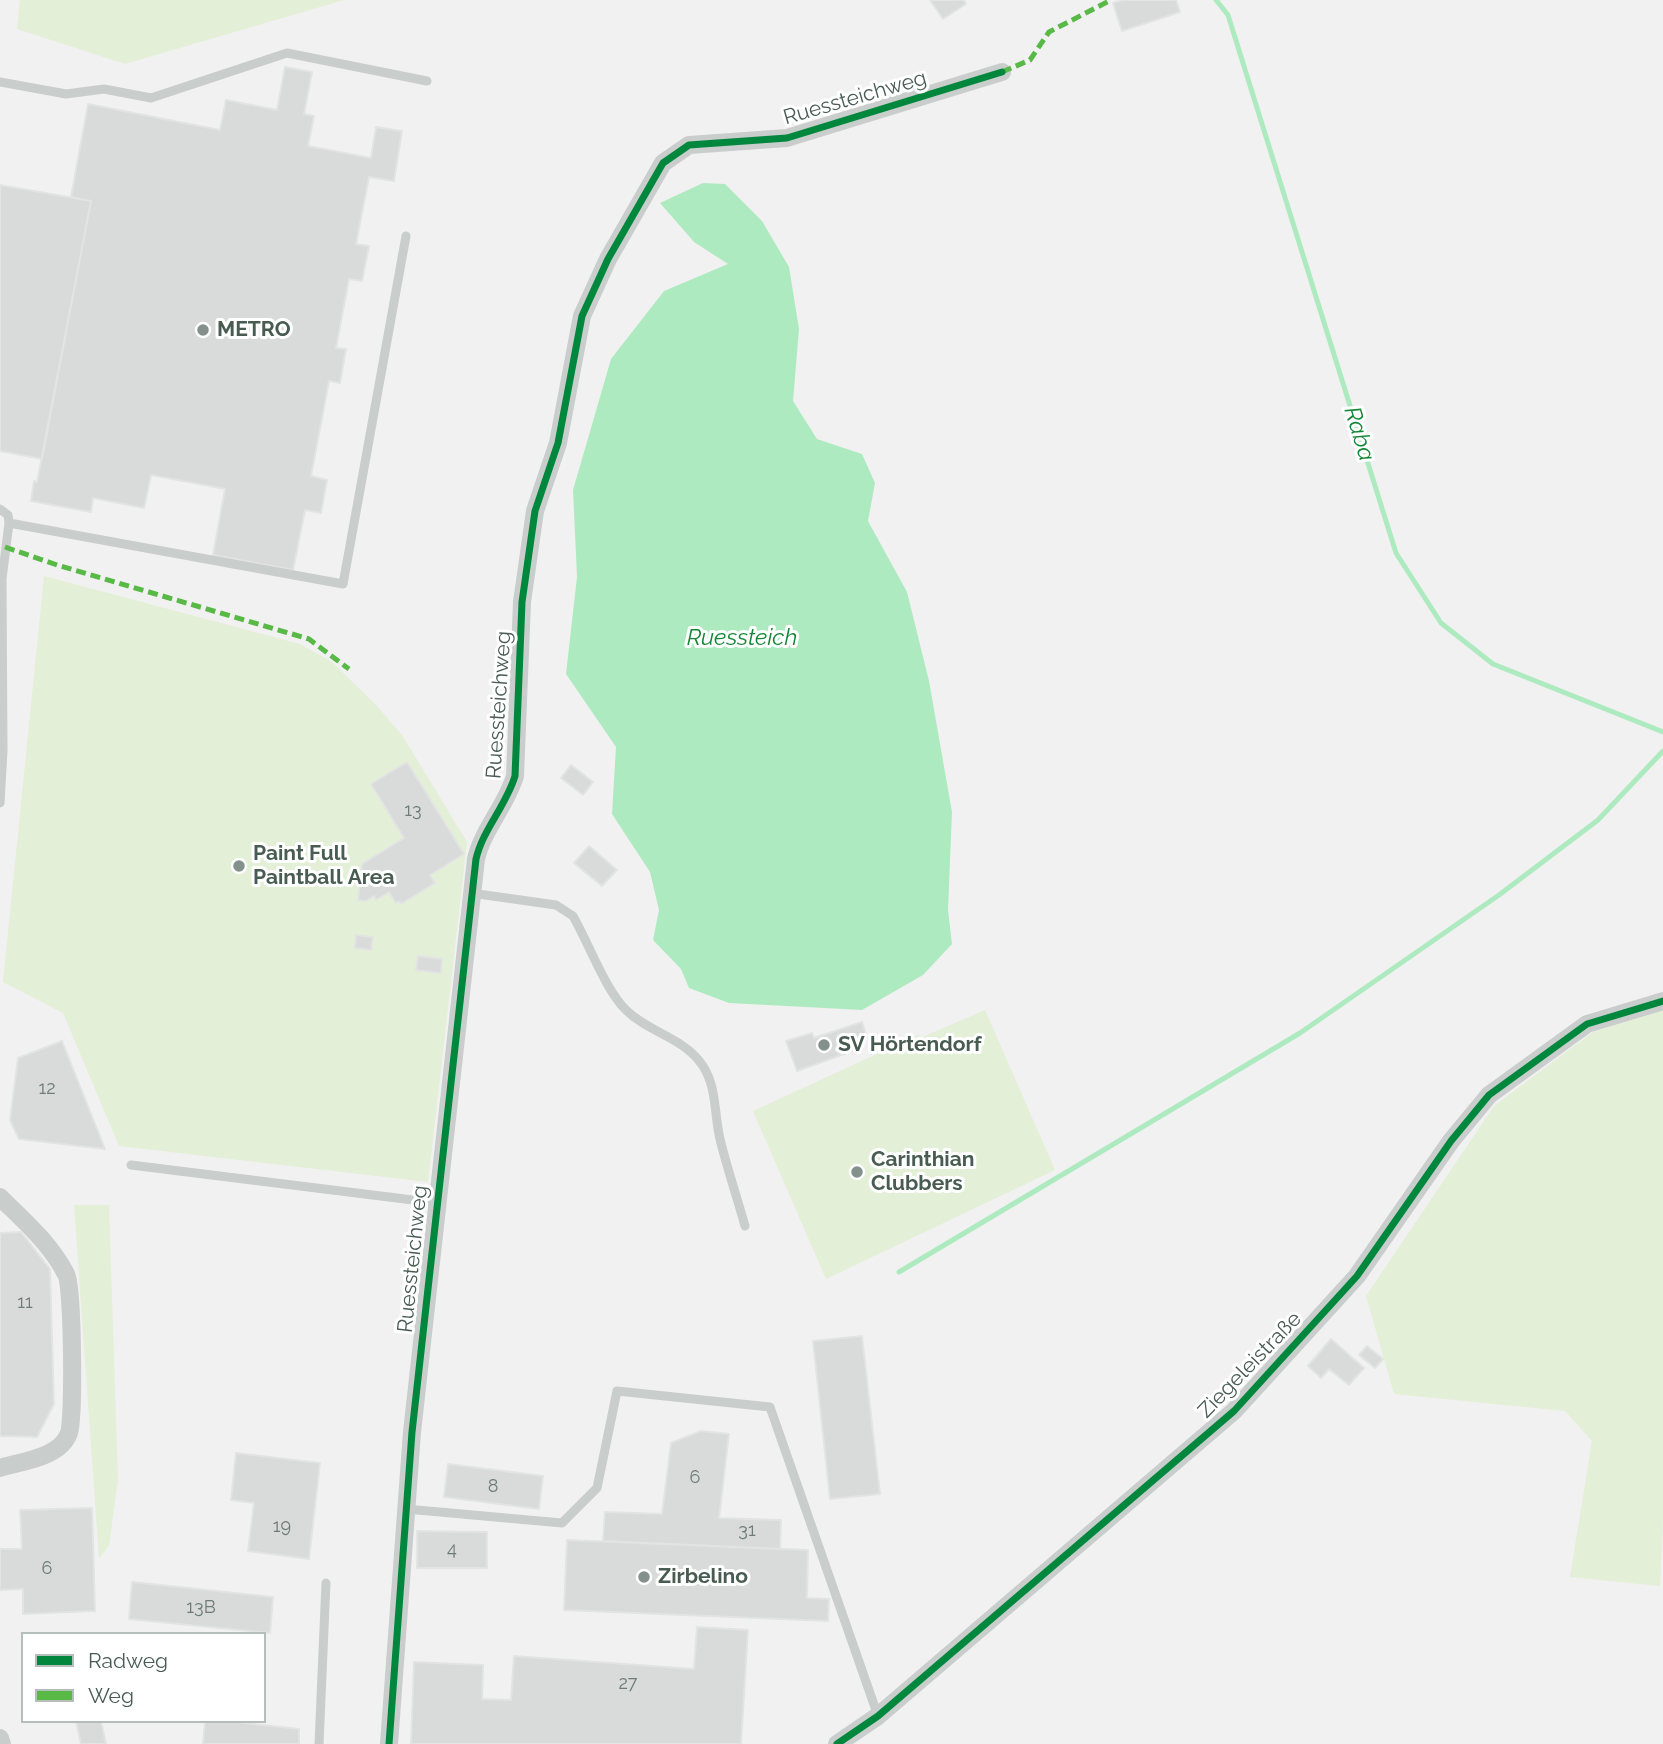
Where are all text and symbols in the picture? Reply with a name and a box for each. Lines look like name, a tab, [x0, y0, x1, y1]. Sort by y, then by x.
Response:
street label: Ruessteichweg	[780, 66, 930, 130]
place label: METRO	[217, 317, 291, 343]
marker: METRO	[195, 322, 211, 338]
water label: Raba	[1338, 404, 1380, 464]
water label: Ruessteich	[687, 624, 797, 652]
street label: Ruessteichweg	[481, 630, 517, 780]
house number: 13	[404, 800, 422, 822]
place label: Paint Full Paintball Area	[253, 841, 394, 891]
marker: Paint Full Paintball Area	[231, 858, 247, 874]
place label: SV Hörtendorf	[838, 1032, 981, 1058]
marker: SV Hörtendorf	[816, 1037, 832, 1053]
house number: 12	[38, 1078, 56, 1100]
place label: Carinthian Clubbers	[871, 1147, 974, 1197]
marker: Carinthian Clubbers	[849, 1164, 865, 1180]
street label: Ruessteichweg	[393, 1184, 433, 1334]
house number: 11	[17, 1292, 33, 1314]
street label: Ziegeleistraße	[1193, 1307, 1307, 1423]
house number: 6	[690, 1467, 700, 1489]
house number: 8	[488, 1476, 498, 1498]
house number: 19	[273, 1516, 291, 1538]
house number: 31	[738, 1520, 756, 1542]
house number: 4	[447, 1539, 457, 1561]
house number: 6	[42, 1558, 52, 1580]
place label: Zirbelino	[658, 1564, 748, 1590]
marker: Zirbelino	[636, 1569, 652, 1585]
house number: 13B	[186, 1597, 216, 1619]
legend	[21, 1632, 266, 1723]
text: Radweg	[88, 1648, 168, 1673]
house number: 27	[618, 1673, 638, 1695]
text: Weg	[88, 1683, 134, 1708]

